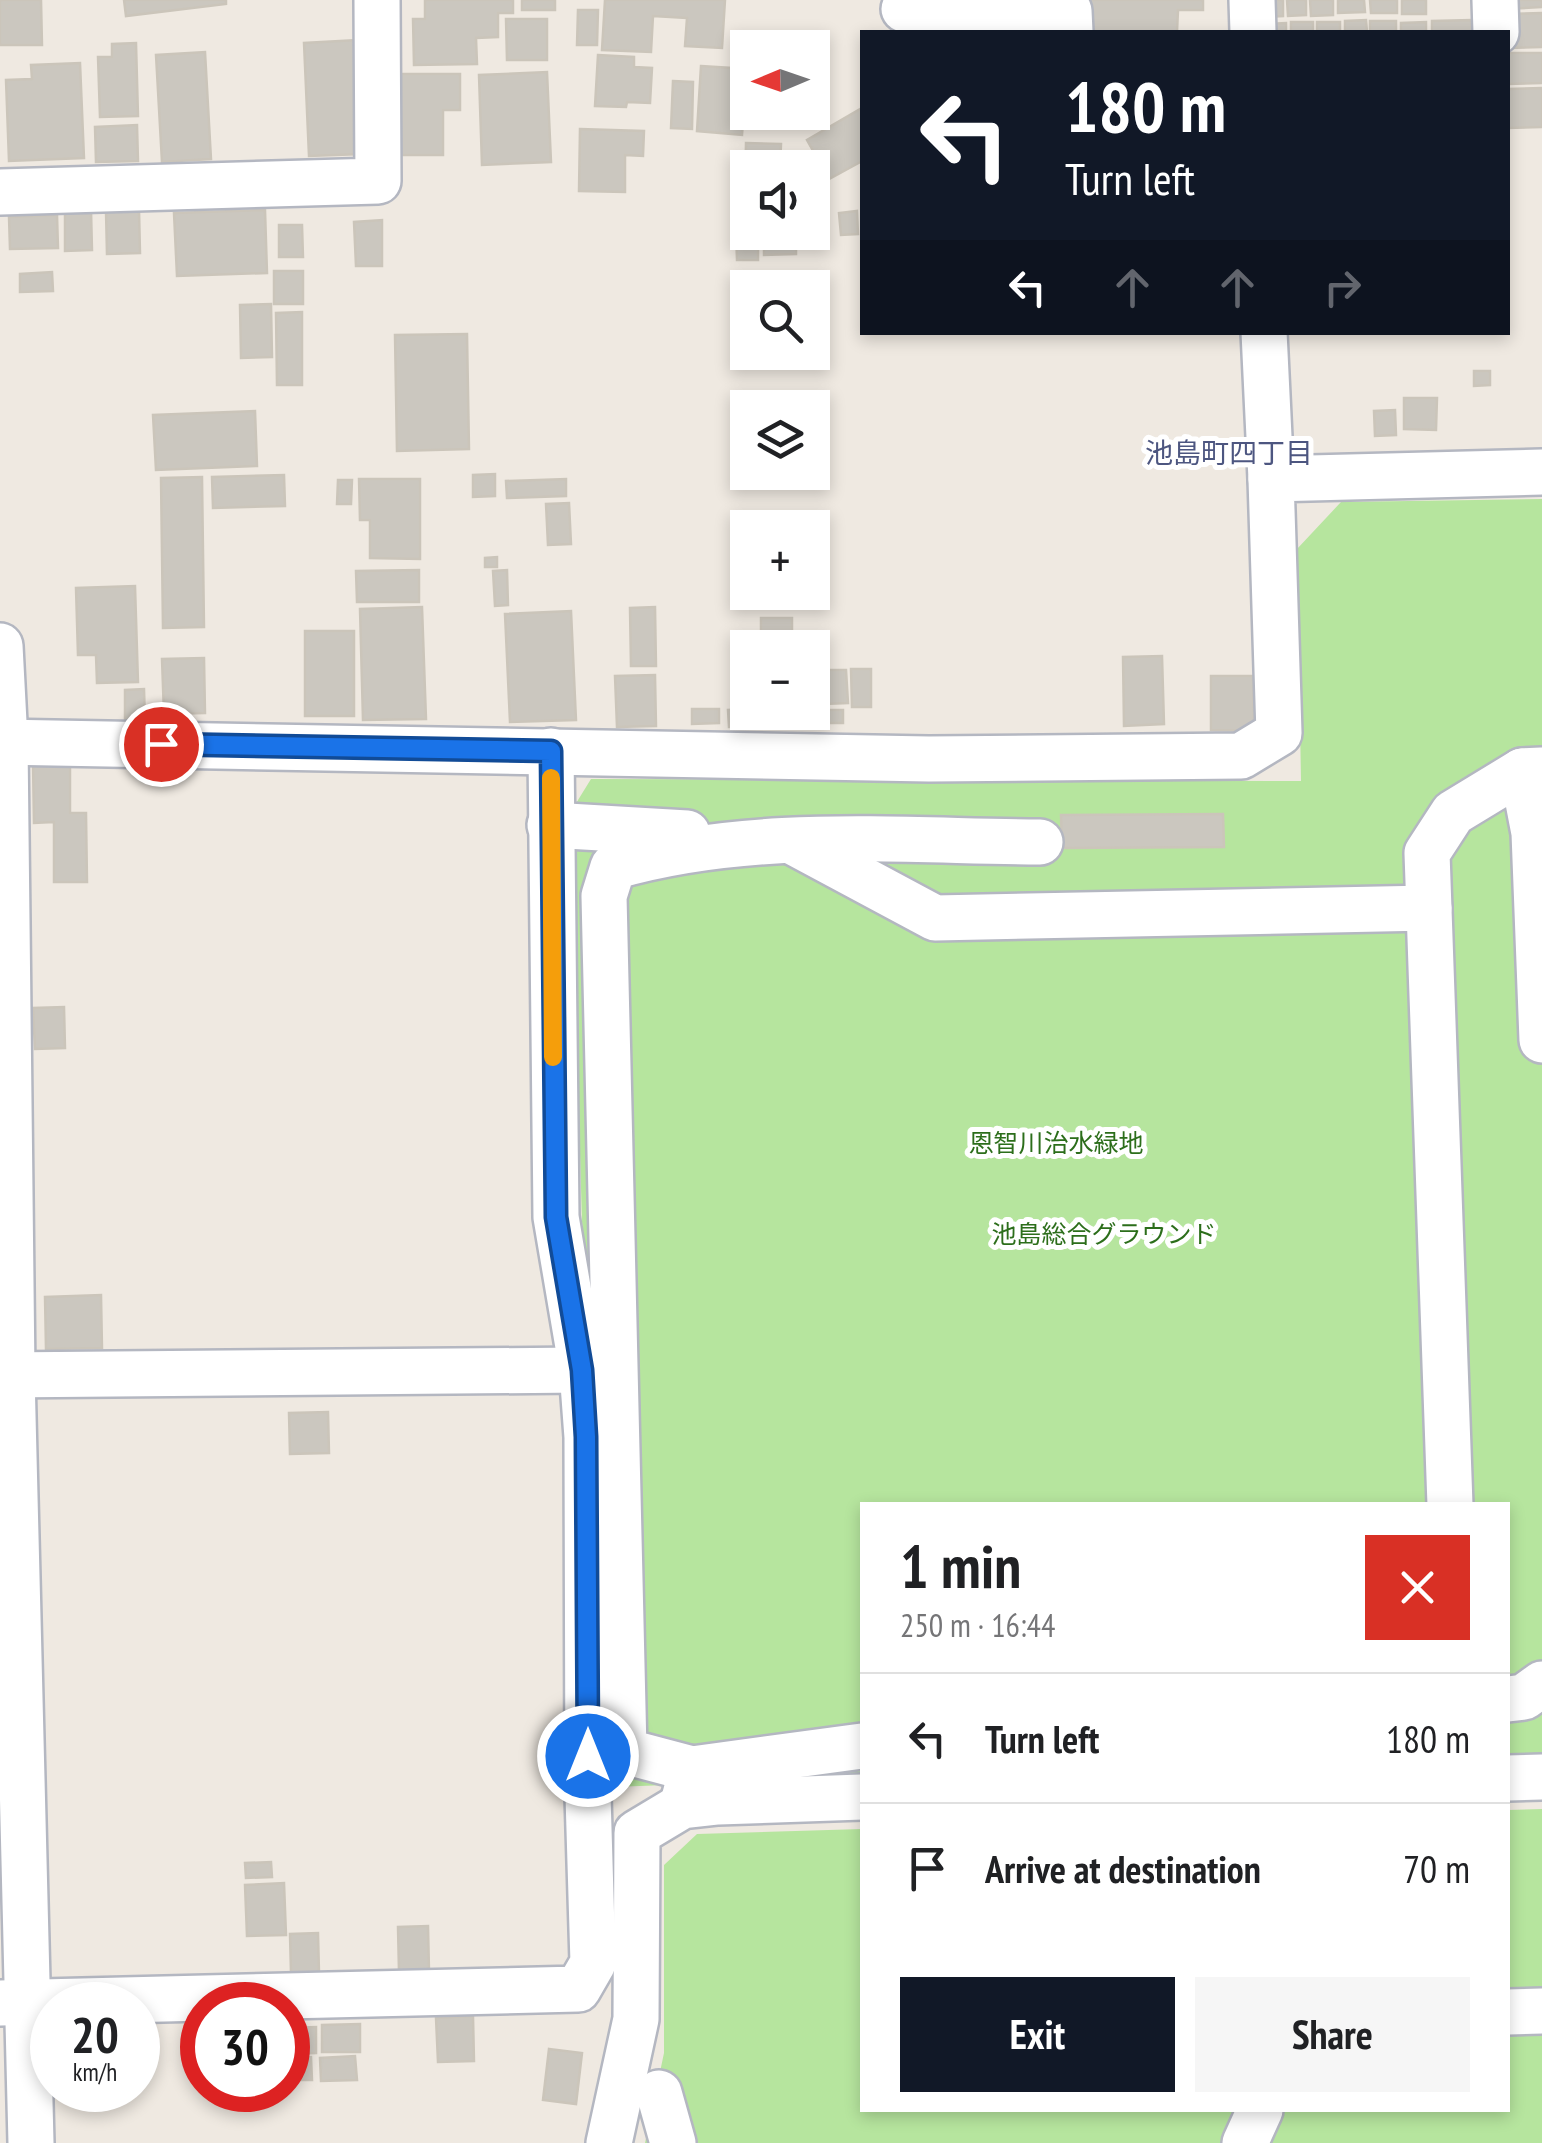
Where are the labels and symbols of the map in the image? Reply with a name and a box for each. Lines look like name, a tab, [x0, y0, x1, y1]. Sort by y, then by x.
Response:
north arrow	[730, 30, 830, 130]
district label: 池島町四丁目	[1145, 434, 1313, 471]
pin	[119, 702, 204, 787]
park label: 恩智川治水緑地	[968, 1127, 1144, 1159]
park label: 池島総合グラウンド	[991, 1218, 1217, 1250]
position arrow	[536, 1704, 640, 1808]
speed limit sign: 30	[180, 1982, 310, 2112]

